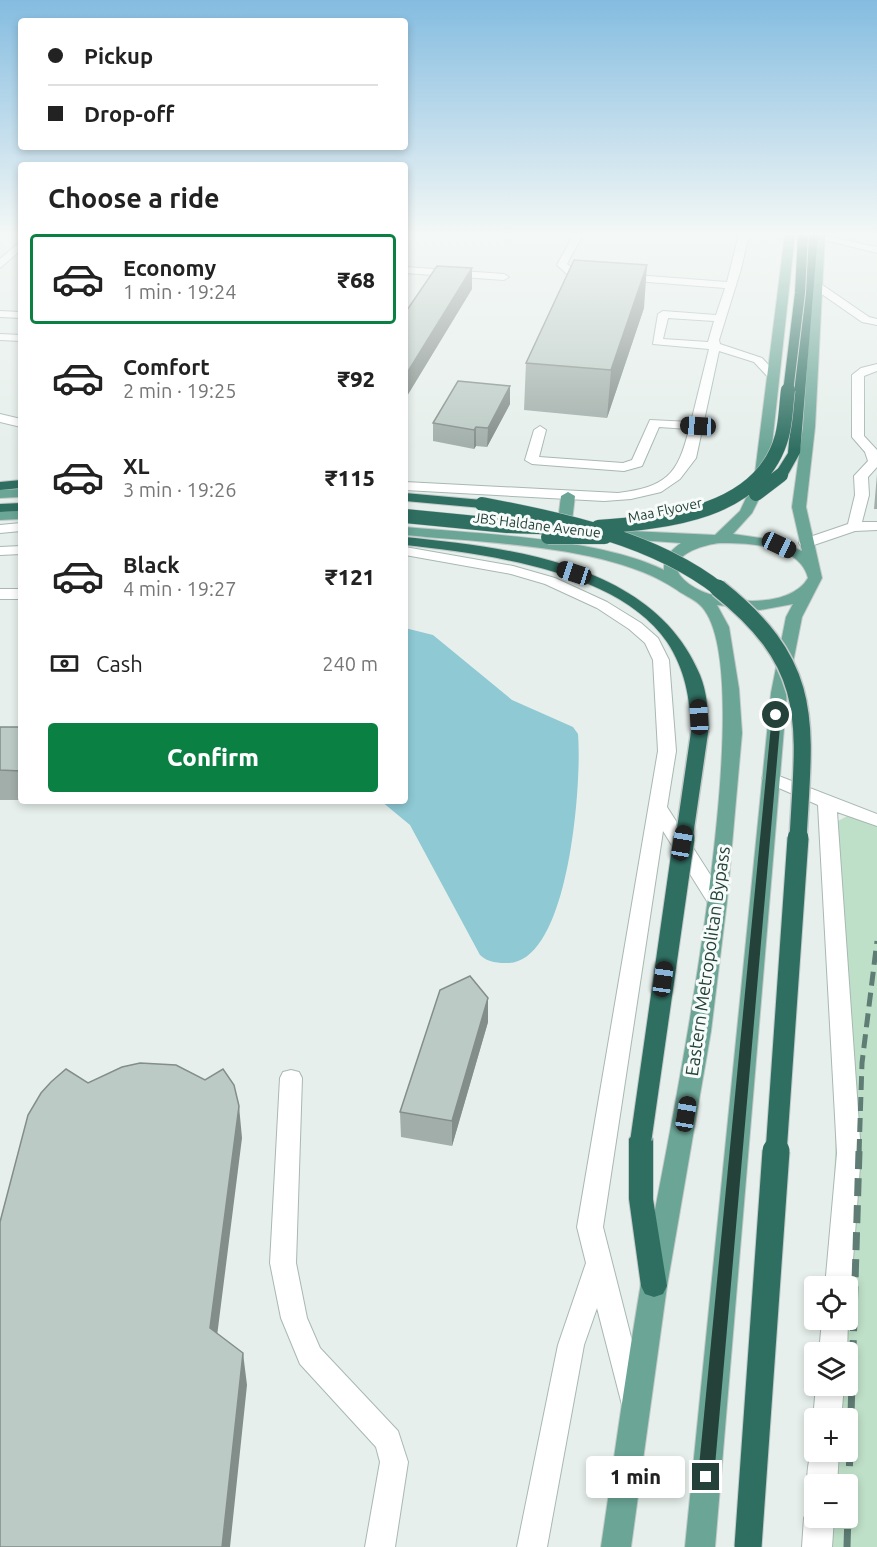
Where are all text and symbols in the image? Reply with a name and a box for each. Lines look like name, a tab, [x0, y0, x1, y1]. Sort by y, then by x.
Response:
text: Pickup	[84, 43, 153, 68]
text: Drop-off	[84, 101, 174, 126]
text: Choose a ride	[48, 183, 220, 213]
icon: car	[51, 252, 105, 306]
text: Economy	[123, 255, 216, 280]
text: ₹68	[338, 267, 375, 292]
text: 1 min · 19:24	[123, 280, 237, 303]
icon: car	[51, 351, 105, 405]
text: Comfort	[123, 354, 210, 379]
text: ₹92	[338, 366, 375, 391]
text: 2 min · 19:25	[123, 379, 237, 402]
car	[680, 416, 716, 436]
icon: car	[51, 450, 105, 504]
text: XL	[123, 453, 150, 478]
text: ₹115	[325, 465, 375, 490]
text: 3 min · 19:26	[123, 478, 237, 501]
street label: Maa Flyover	[626, 494, 704, 526]
street label: JBS Haldane Avenue	[472, 509, 602, 541]
car	[759, 529, 799, 561]
icon: car	[51, 549, 105, 603]
text: Black	[123, 552, 180, 577]
car	[554, 559, 594, 587]
text: ₹121	[325, 564, 375, 589]
text: 4 min · 19:27	[123, 577, 237, 600]
icon: cash	[48, 647, 81, 680]
text: Cash	[96, 651, 143, 676]
text: 240 m	[322, 652, 378, 675]
car	[689, 699, 709, 735]
route start	[762, 701, 789, 728]
button: Confirm	[48, 723, 378, 792]
car	[670, 824, 694, 862]
street label: Eastern Metropolitan Bypass	[681, 845, 733, 1077]
car	[652, 960, 674, 998]
car	[674, 1095, 698, 1133]
map controls	[804, 1276, 858, 1528]
button: locate	[804, 1276, 858, 1330]
button: layers	[804, 1342, 858, 1396]
button: +	[804, 1408, 858, 1462]
callout: 1 min	[586, 1456, 685, 1498]
route end	[692, 1463, 719, 1490]
text: 1 min	[610, 1465, 661, 1488]
button: −	[804, 1474, 858, 1528]

